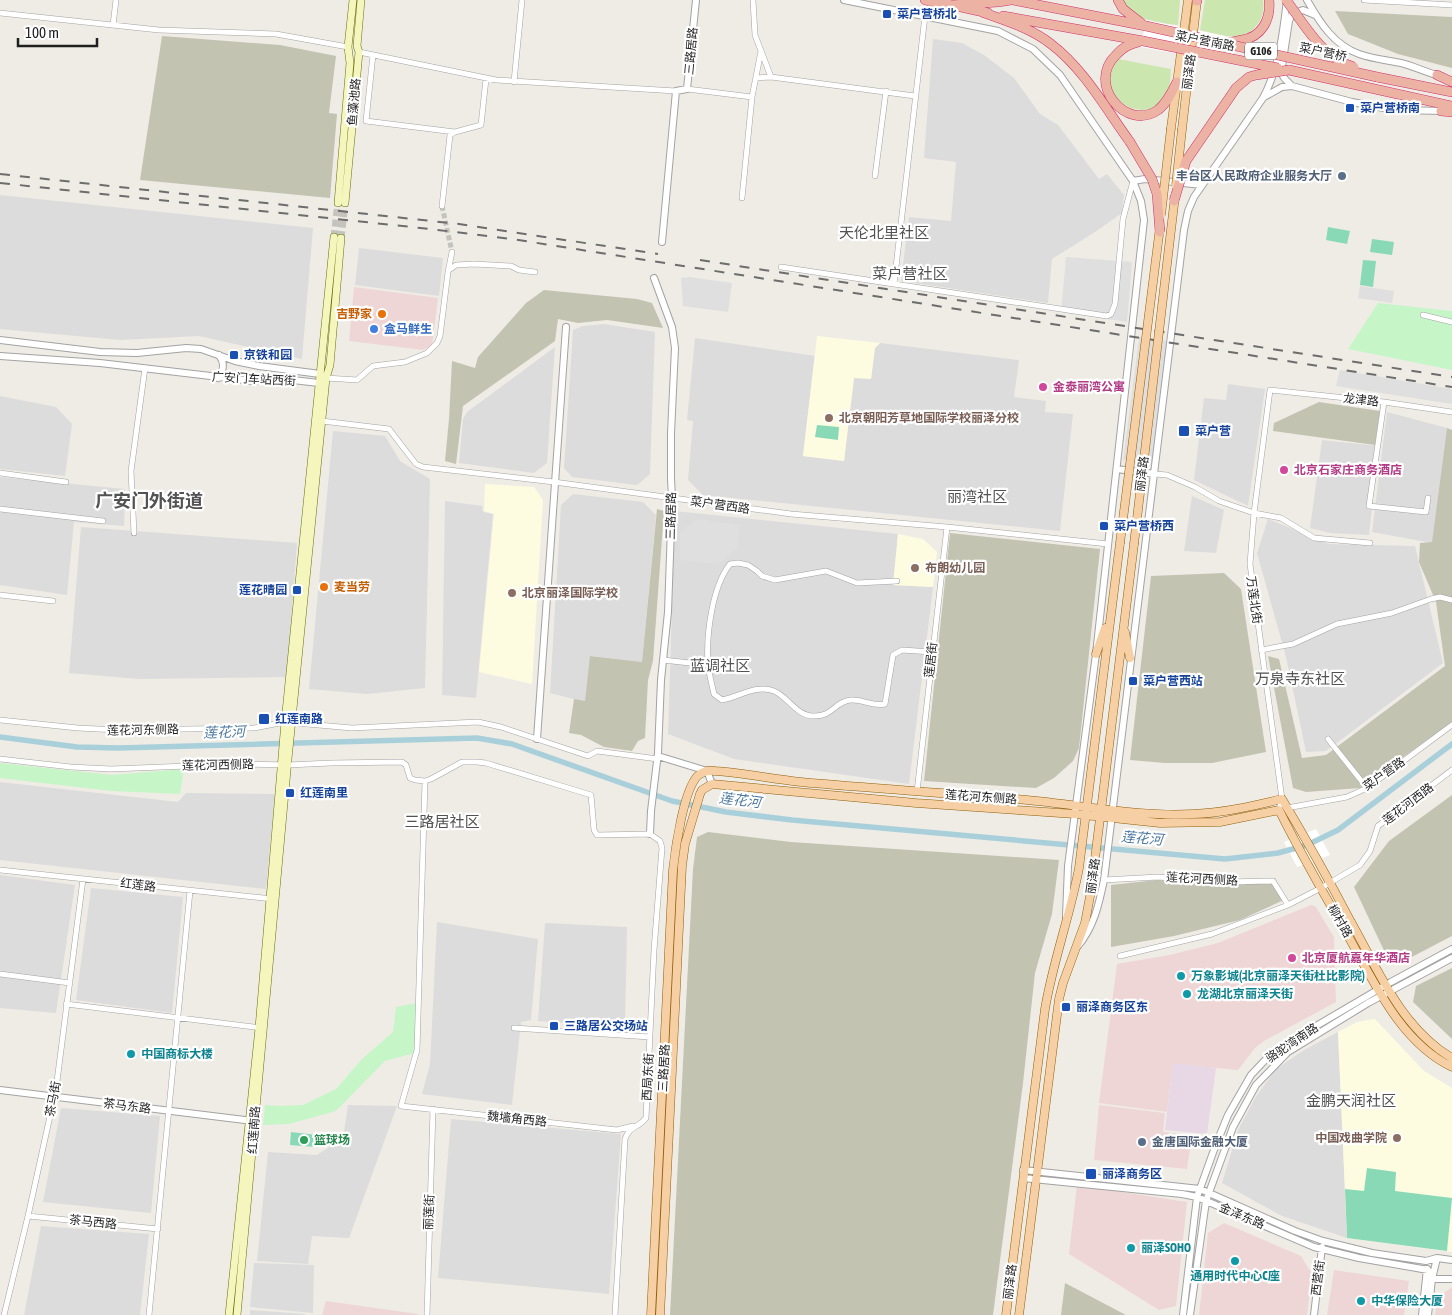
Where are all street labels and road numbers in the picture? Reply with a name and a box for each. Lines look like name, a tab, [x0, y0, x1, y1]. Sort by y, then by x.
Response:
street label: 三路居路	[682, 26, 700, 76]
street label: 菜户营南路	[1174, 28, 1236, 54]
street label: 菜户营桥	[1298, 40, 1348, 64]
road number: G106	[1245, 42, 1277, 59]
street label: 丽泽路	[1180, 53, 1198, 91]
street label: 鱼藻池路	[345, 77, 363, 127]
street label: 广安门车站西街	[212, 370, 296, 388]
street label: 龙津路	[1342, 391, 1380, 409]
street label: 丽泽路	[1133, 455, 1151, 493]
street label: 三路居路	[664, 492, 678, 540]
street label: 菜户营西路	[689, 494, 751, 516]
street label: 万莲北街	[1244, 575, 1264, 625]
street label: 莲居街	[922, 641, 940, 679]
street label: 莲花河东侧路	[107, 722, 179, 738]
street label: 菜户营路	[1360, 754, 1408, 794]
street label: 莲花河西侧路	[182, 757, 254, 773]
street label: 莲花河西路	[1380, 780, 1436, 828]
street label: 莲花河东侧路	[945, 788, 1017, 806]
street label: 丽泽路	[1084, 857, 1102, 895]
street label: 莲花河西侧路	[1166, 870, 1238, 888]
street label: 红莲路	[119, 876, 157, 894]
street label: 柳村路	[1325, 902, 1355, 940]
street label: 骆驼湾南路	[1263, 1020, 1321, 1066]
street label: 三路居路	[656, 1044, 672, 1092]
street label: 西局东街	[640, 1053, 656, 1101]
street label: 茶马街	[43, 1080, 63, 1118]
street label: 茶马东路	[102, 1096, 152, 1116]
street label: 红莲南路	[245, 1106, 263, 1154]
street label: 魏墙角西路	[486, 1109, 548, 1129]
street label: 丽莲街	[421, 1194, 437, 1230]
street label: 金泽东路	[1217, 1200, 1267, 1232]
street label: 茶马西路	[68, 1213, 118, 1231]
street label: 西营街	[1309, 1259, 1327, 1297]
street label: 丽泽路	[1001, 1263, 1019, 1301]

